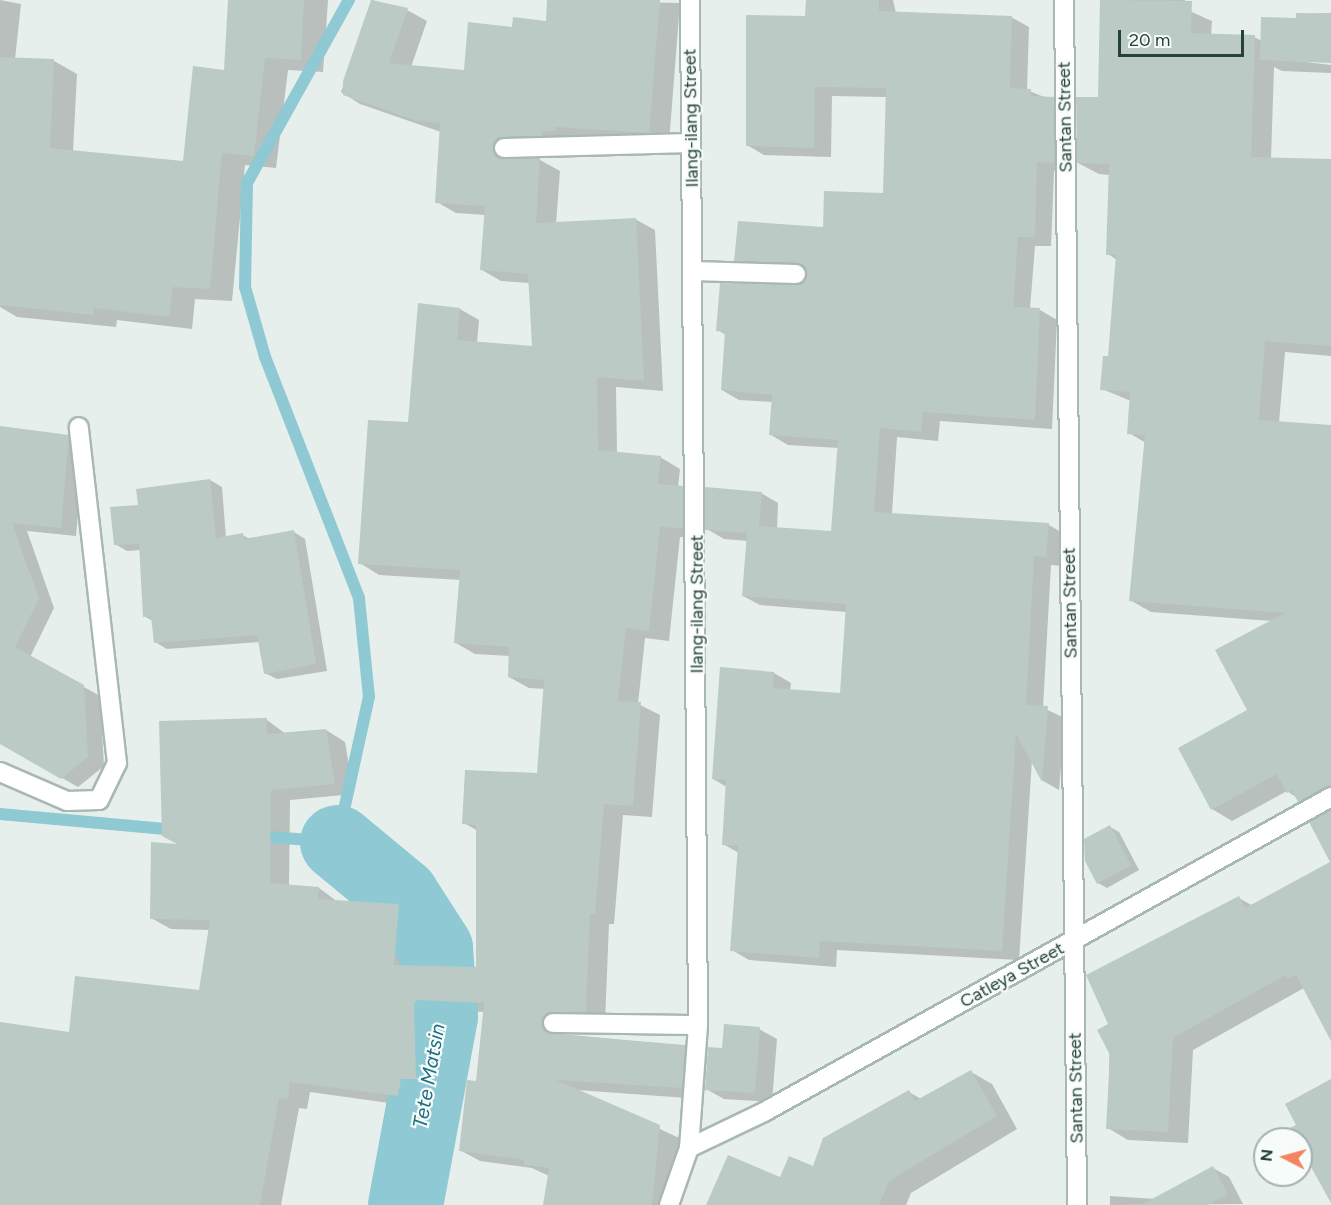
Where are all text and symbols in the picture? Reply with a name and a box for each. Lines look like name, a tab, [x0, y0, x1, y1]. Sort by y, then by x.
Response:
scale bar	[1121, 18, 1247, 56]
text: 20 m	[1129, 29, 1170, 51]
street label: Ilang-ilang Street	[679, 48, 703, 188]
street label: Santan Street	[1053, 61, 1077, 173]
street label: Ilang-ilang Street	[686, 535, 708, 673]
street label: Santan Street	[1058, 547, 1082, 659]
street label: Catleya Street	[956, 937, 1068, 1013]
water label: Tete Matsin	[408, 1022, 450, 1130]
street label: Santan Street	[1064, 1032, 1088, 1144]
north arrow	[1253, 1127, 1313, 1187]
text: N	[1256, 1148, 1277, 1162]

